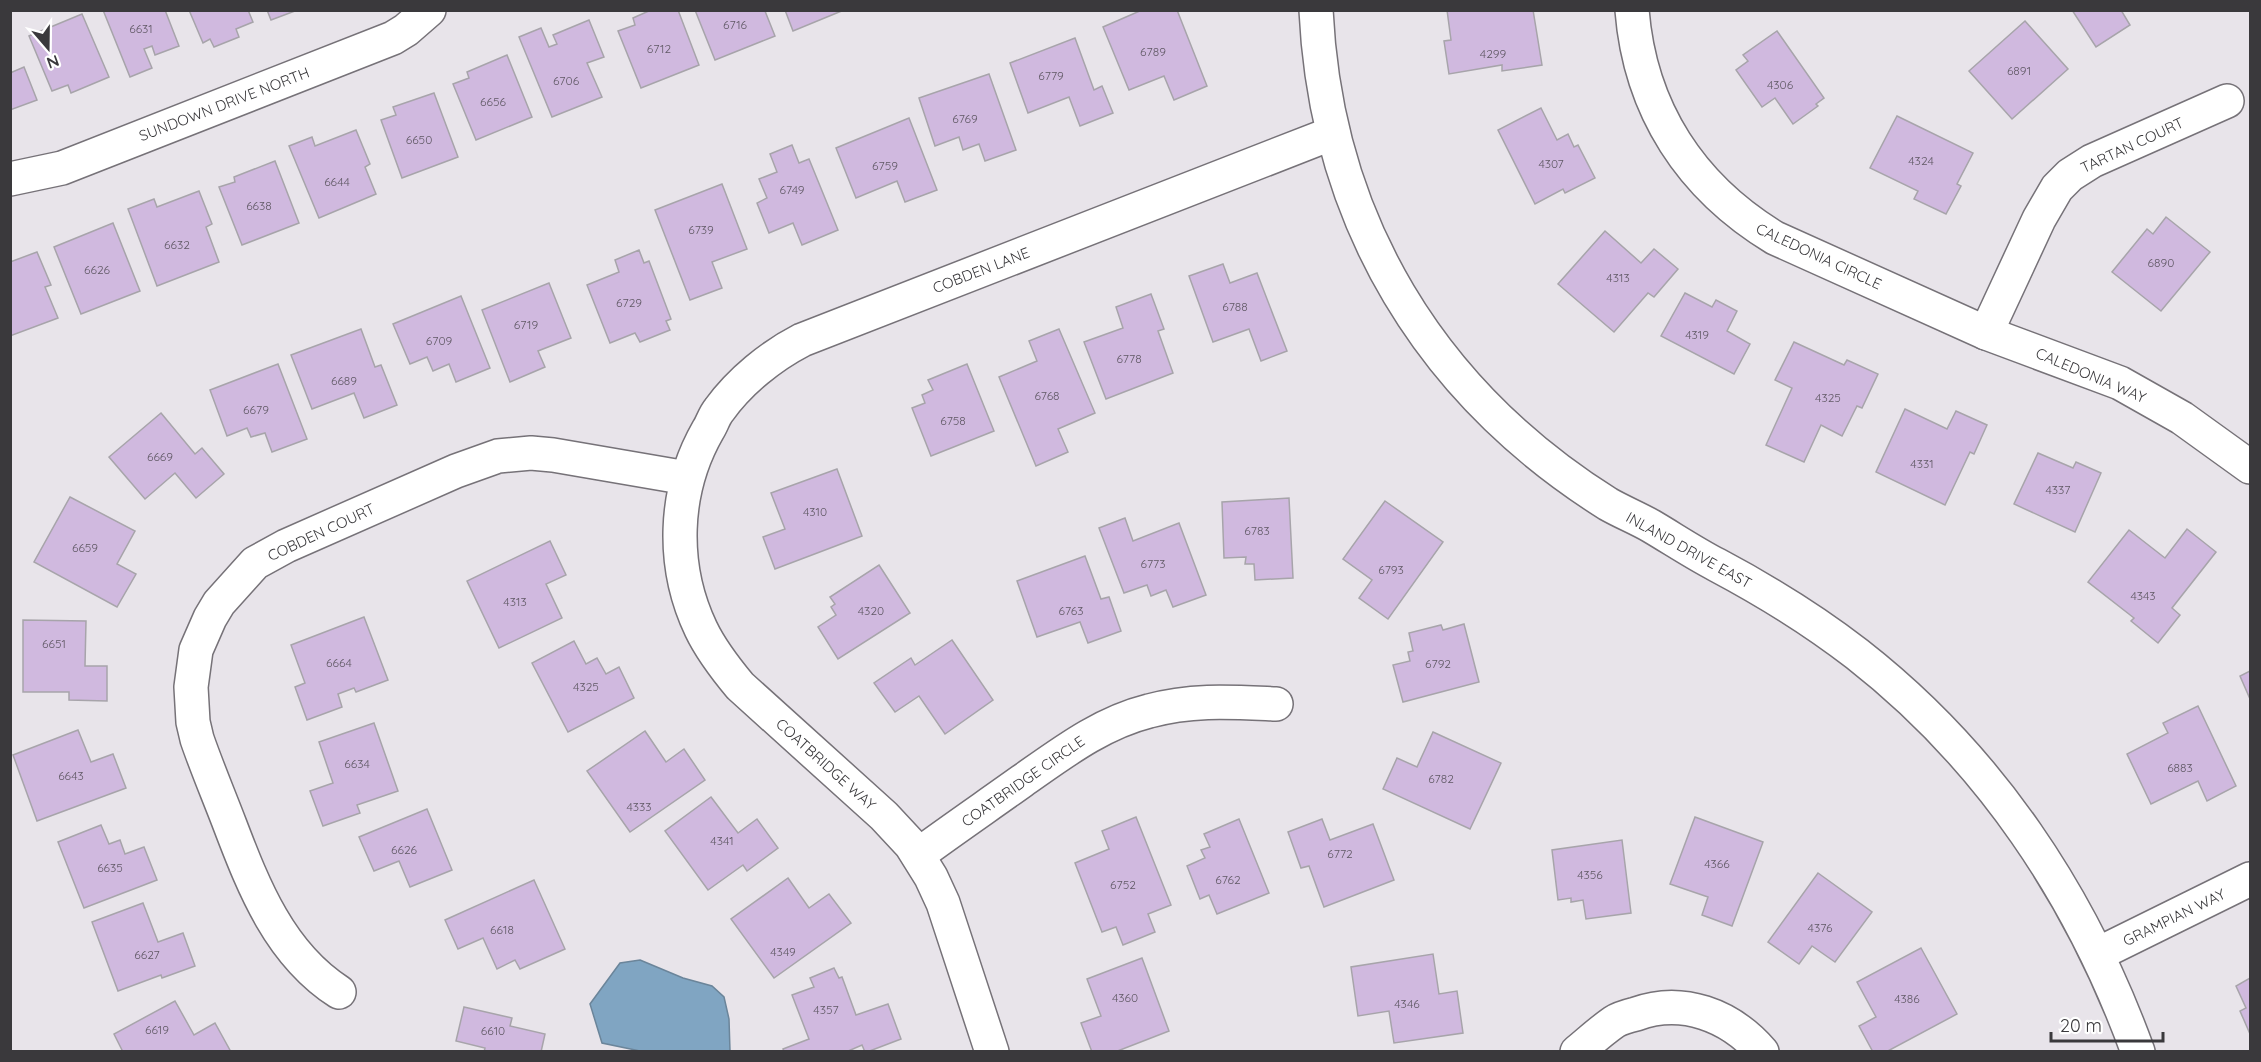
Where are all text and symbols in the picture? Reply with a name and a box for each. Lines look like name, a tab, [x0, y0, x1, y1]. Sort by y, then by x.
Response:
house number: 6716	[723, 17, 748, 32]
north arrow	[18, 18, 78, 78]
house number: 6631	[129, 21, 153, 36]
house number: 6712	[647, 41, 671, 56]
house number: 6789	[1140, 44, 1166, 59]
house number: 4299	[1480, 46, 1506, 61]
text: N	[44, 51, 62, 74]
street label: SUNDOWN DRIVE NORTH	[136, 63, 312, 145]
house number: 6891	[2007, 63, 2031, 78]
house number: 6779	[1038, 68, 1064, 83]
house number: 6706	[553, 73, 580, 88]
house number: 4306	[1767, 77, 1794, 92]
house number: 6656	[480, 94, 506, 109]
house number: 6769	[952, 111, 978, 126]
street label: TARTAN COURT	[2077, 113, 2187, 177]
house number: 6650	[406, 132, 432, 147]
house number: 4324	[1908, 153, 1934, 168]
house number: 4307	[1538, 156, 1564, 171]
house number: 6759	[872, 158, 898, 173]
house number: 6644	[324, 174, 350, 189]
house number: 6749	[780, 182, 805, 197]
house number: 6638	[246, 198, 272, 213]
street label: CALEDONIA CIRCLE	[1753, 219, 1885, 293]
house number: 6739	[688, 222, 714, 237]
house number: 6632	[164, 237, 190, 252]
street label: COBDEN LANE	[930, 243, 1032, 297]
house number: 6890	[2148, 255, 2174, 270]
house number: 6626	[84, 262, 111, 277]
house number: 4313	[1606, 270, 1630, 285]
house number: 6729	[616, 295, 642, 310]
house number: 6788	[1222, 299, 1248, 314]
house number: 6719	[514, 317, 538, 332]
house number: 4319	[1685, 327, 1709, 342]
house number: 6709	[426, 333, 453, 348]
street label: CALEDONIA WAY	[2033, 343, 2150, 407]
house number: 6778	[1116, 351, 1142, 366]
house number: 6689	[331, 373, 357, 388]
house number: 6768	[1034, 388, 1060, 403]
house number: 4325	[1815, 390, 1841, 405]
house number: 6679	[243, 402, 269, 417]
house number: 6758	[940, 413, 966, 428]
house number: 6669	[147, 449, 173, 464]
house number: 4331	[1910, 456, 1934, 471]
house number: 4337	[2045, 482, 2071, 497]
street label: COBDEN COURT	[264, 499, 378, 565]
house number: 4310	[803, 504, 827, 519]
street label: INLAND DRIVE EAST	[1623, 508, 1755, 592]
house number: 6783	[1244, 523, 1270, 538]
house number: 6659	[72, 540, 98, 555]
house number: 6773	[1140, 556, 1166, 571]
house number: 6793	[1378, 562, 1404, 577]
house number: 4343	[2130, 588, 2156, 603]
house number: 4313	[503, 594, 527, 609]
house number: 4320	[858, 603, 884, 618]
house number: 6763	[1059, 603, 1084, 618]
house number: 6651	[42, 636, 66, 651]
house number: 6664	[326, 655, 352, 670]
house number: 6792	[1425, 656, 1451, 671]
house number: 4325	[573, 679, 599, 694]
street label: COATBRIDGE WAY	[772, 714, 880, 814]
street label: COATBRIDGE CIRCLE	[958, 731, 1088, 831]
house number: 6634	[344, 756, 370, 771]
house number: 6883	[2167, 760, 2193, 775]
house number: 6643	[58, 768, 84, 783]
house number: 6782	[1428, 771, 1454, 786]
house number: 4333	[626, 799, 652, 814]
house number: 4341	[710, 833, 734, 848]
house number: 6626	[391, 842, 418, 857]
house number: 6772	[1327, 846, 1353, 861]
house number: 4366	[1704, 856, 1730, 871]
house number: 6635	[97, 860, 123, 875]
house number: 4356	[1577, 867, 1603, 882]
house number: 6762	[1215, 872, 1241, 887]
house number: 6752	[1110, 877, 1136, 892]
street label: GRAMPIAN WAY	[2120, 884, 2229, 950]
house number: 4376	[1808, 920, 1833, 935]
house number: 6618	[490, 922, 514, 937]
house number: 4349	[770, 944, 796, 959]
house number: 6627	[134, 947, 160, 962]
house number: 4360	[1112, 990, 1138, 1005]
house number: 4386	[1894, 991, 1920, 1006]
house number: 4346	[1394, 996, 1420, 1011]
house number: 4357	[813, 1002, 839, 1017]
scale bar	[2051, 1005, 2164, 1043]
text: 20 m	[2060, 1014, 2102, 1037]
house number: 6619	[145, 1022, 169, 1037]
house number: 6610	[481, 1023, 505, 1038]

